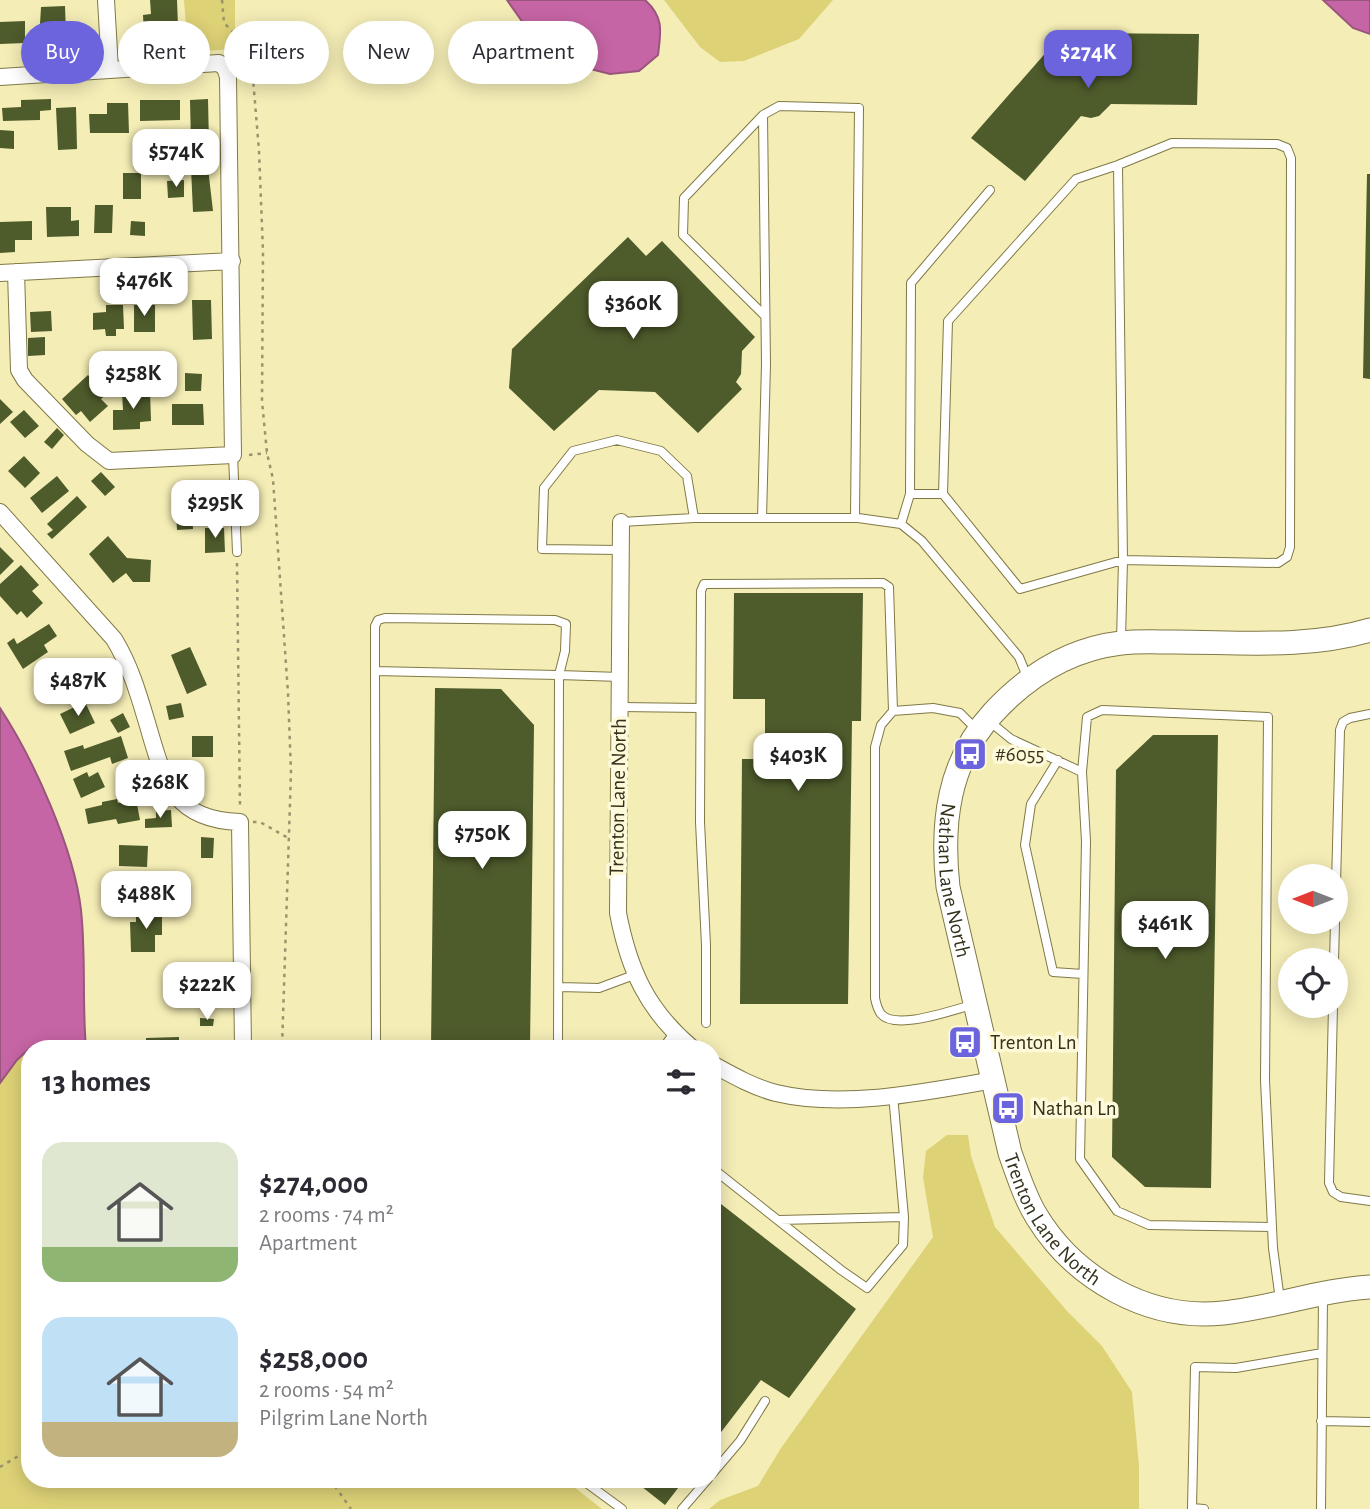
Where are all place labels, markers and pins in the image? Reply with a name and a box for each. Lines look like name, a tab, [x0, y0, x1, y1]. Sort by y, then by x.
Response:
pin: $274K	[1039, 31, 1137, 90]
pin: $574K	[127, 130, 225, 189]
pin: $476K	[95, 258, 193, 318]
pin: $360K	[584, 282, 682, 341]
pin: $258K	[84, 352, 182, 411]
pin: $295K	[166, 480, 264, 540]
pin: $487K	[29, 658, 127, 718]
pin: $403K	[749, 734, 847, 793]
bus stop icon: #6055	[951, 735, 989, 773]
place label: #6055	[995, 744, 1044, 765]
pin: $268K	[111, 760, 209, 820]
pin: $750K	[433, 812, 531, 871]
pin: $488K	[97, 872, 195, 931]
pin: $461K	[1116, 902, 1214, 961]
pin: $222K	[158, 962, 256, 1022]
bus stop icon: Trenton Ln	[946, 1023, 984, 1061]
place label: Trenton Ln	[990, 1032, 1077, 1053]
bus stop icon: Nathan Ln	[989, 1089, 1027, 1127]
place label: Nathan Ln	[1032, 1098, 1117, 1119]

